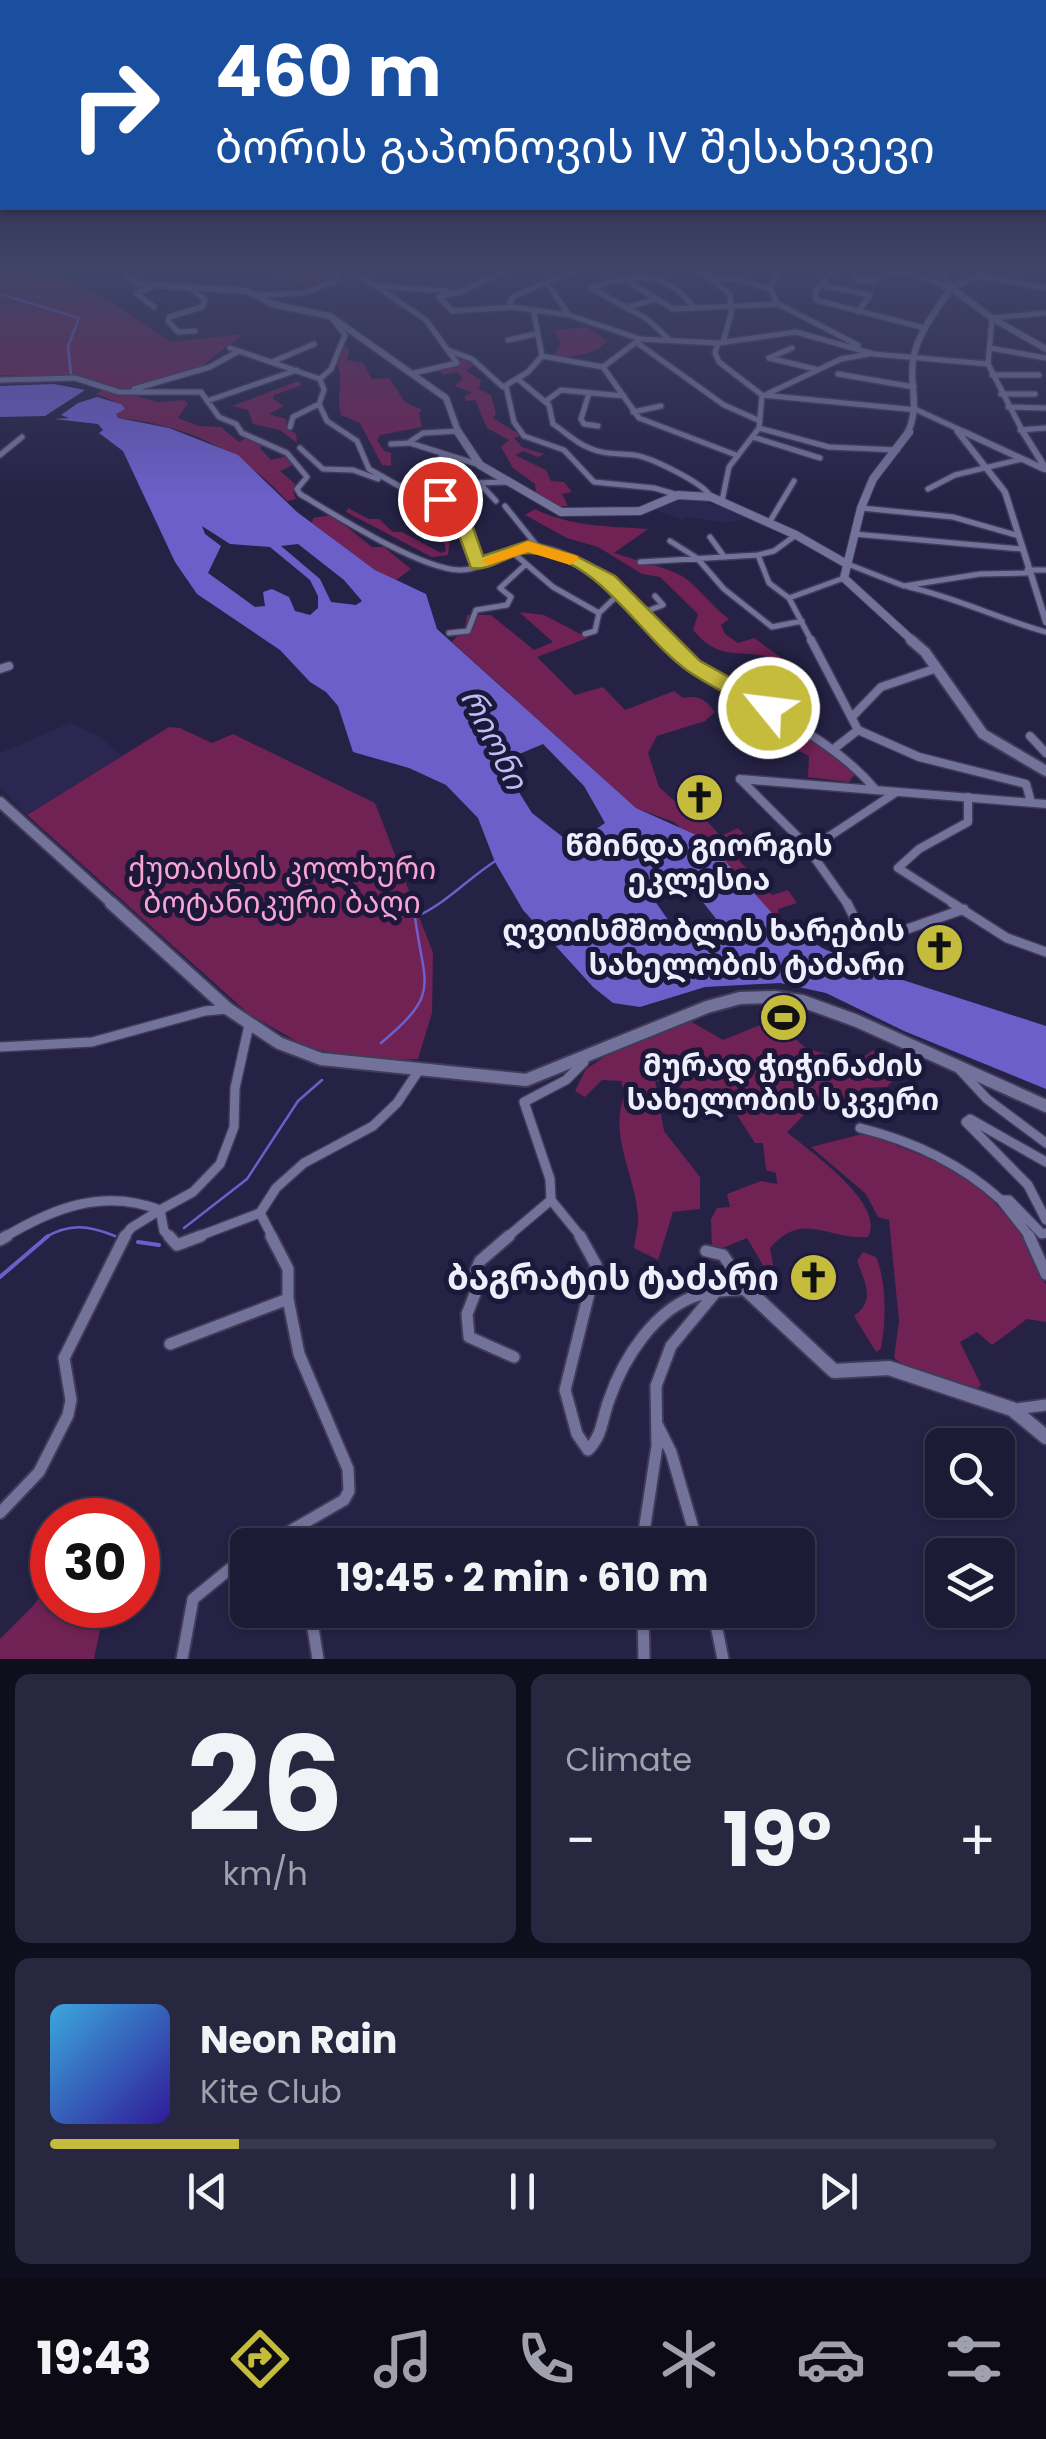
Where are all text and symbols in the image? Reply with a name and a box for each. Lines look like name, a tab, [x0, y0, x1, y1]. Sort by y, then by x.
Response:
text: 460 m	[215, 22, 442, 121]
icon: right	[50, 40, 180, 170]
text: ბორის გაპონოვის IV შესახვევი	[215, 116, 935, 179]
pin	[398, 457, 483, 542]
icon: arrive	[413, 472, 468, 527]
position arrow	[717, 656, 821, 760]
water label: რიონი	[450, 681, 540, 798]
church icon: წმინდა გიორგის ეკლესია	[673, 771, 725, 823]
place label: წმინდა გიორგის ეკლესია	[565, 824, 833, 901]
park label: ქუთაისის კოლხური ბოტანიკური ბაღი	[128, 847, 436, 924]
place label: ღვთისმშობლის ხარების სახელობის ტაძარი	[502, 909, 905, 986]
church icon: ღვთისმშობლის ხარების სახელობის ტაძარი	[914, 922, 966, 974]
sports icon: მურად ჭიჭინაძის სახელობის სკვერი	[757, 991, 809, 1043]
place label: მურად ჭიჭინაძის სახელობის სკვერი	[627, 1044, 939, 1121]
church icon: ბაგრატის ტაძარი	[788, 1252, 840, 1304]
place label: ბაგრატის ტაძარი	[447, 1253, 779, 1302]
map controls	[925, 1428, 1015, 1628]
button: search	[925, 1428, 1015, 1518]
speed limit sign: 30	[30, 1498, 160, 1628]
button: layers	[925, 1538, 1015, 1628]
text: 19:45 · 2 min · 610 m	[336, 1551, 709, 1604]
text: 26	[187, 1693, 344, 1876]
text: Climate	[566, 1737, 692, 1782]
text: 19°	[723, 1787, 832, 1892]
text: −	[566, 1802, 596, 1879]
text: +	[958, 1802, 996, 1879]
text: km/h	[223, 1851, 308, 1896]
text: Neon Rain	[200, 2013, 397, 2066]
text: Kite Club	[200, 2069, 342, 2114]
icon: previous	[180, 2164, 235, 2219]
icon: pause	[495, 2164, 550, 2219]
icon: next	[811, 2164, 866, 2219]
icon: directions	[225, 2324, 295, 2394]
icon: music	[368, 2324, 438, 2394]
icon: phone	[511, 2324, 581, 2394]
icon: climate	[654, 2324, 724, 2394]
icon: car	[796, 2324, 866, 2394]
icon: filters	[939, 2324, 1009, 2394]
text: 19:43	[36, 2327, 152, 2390]

